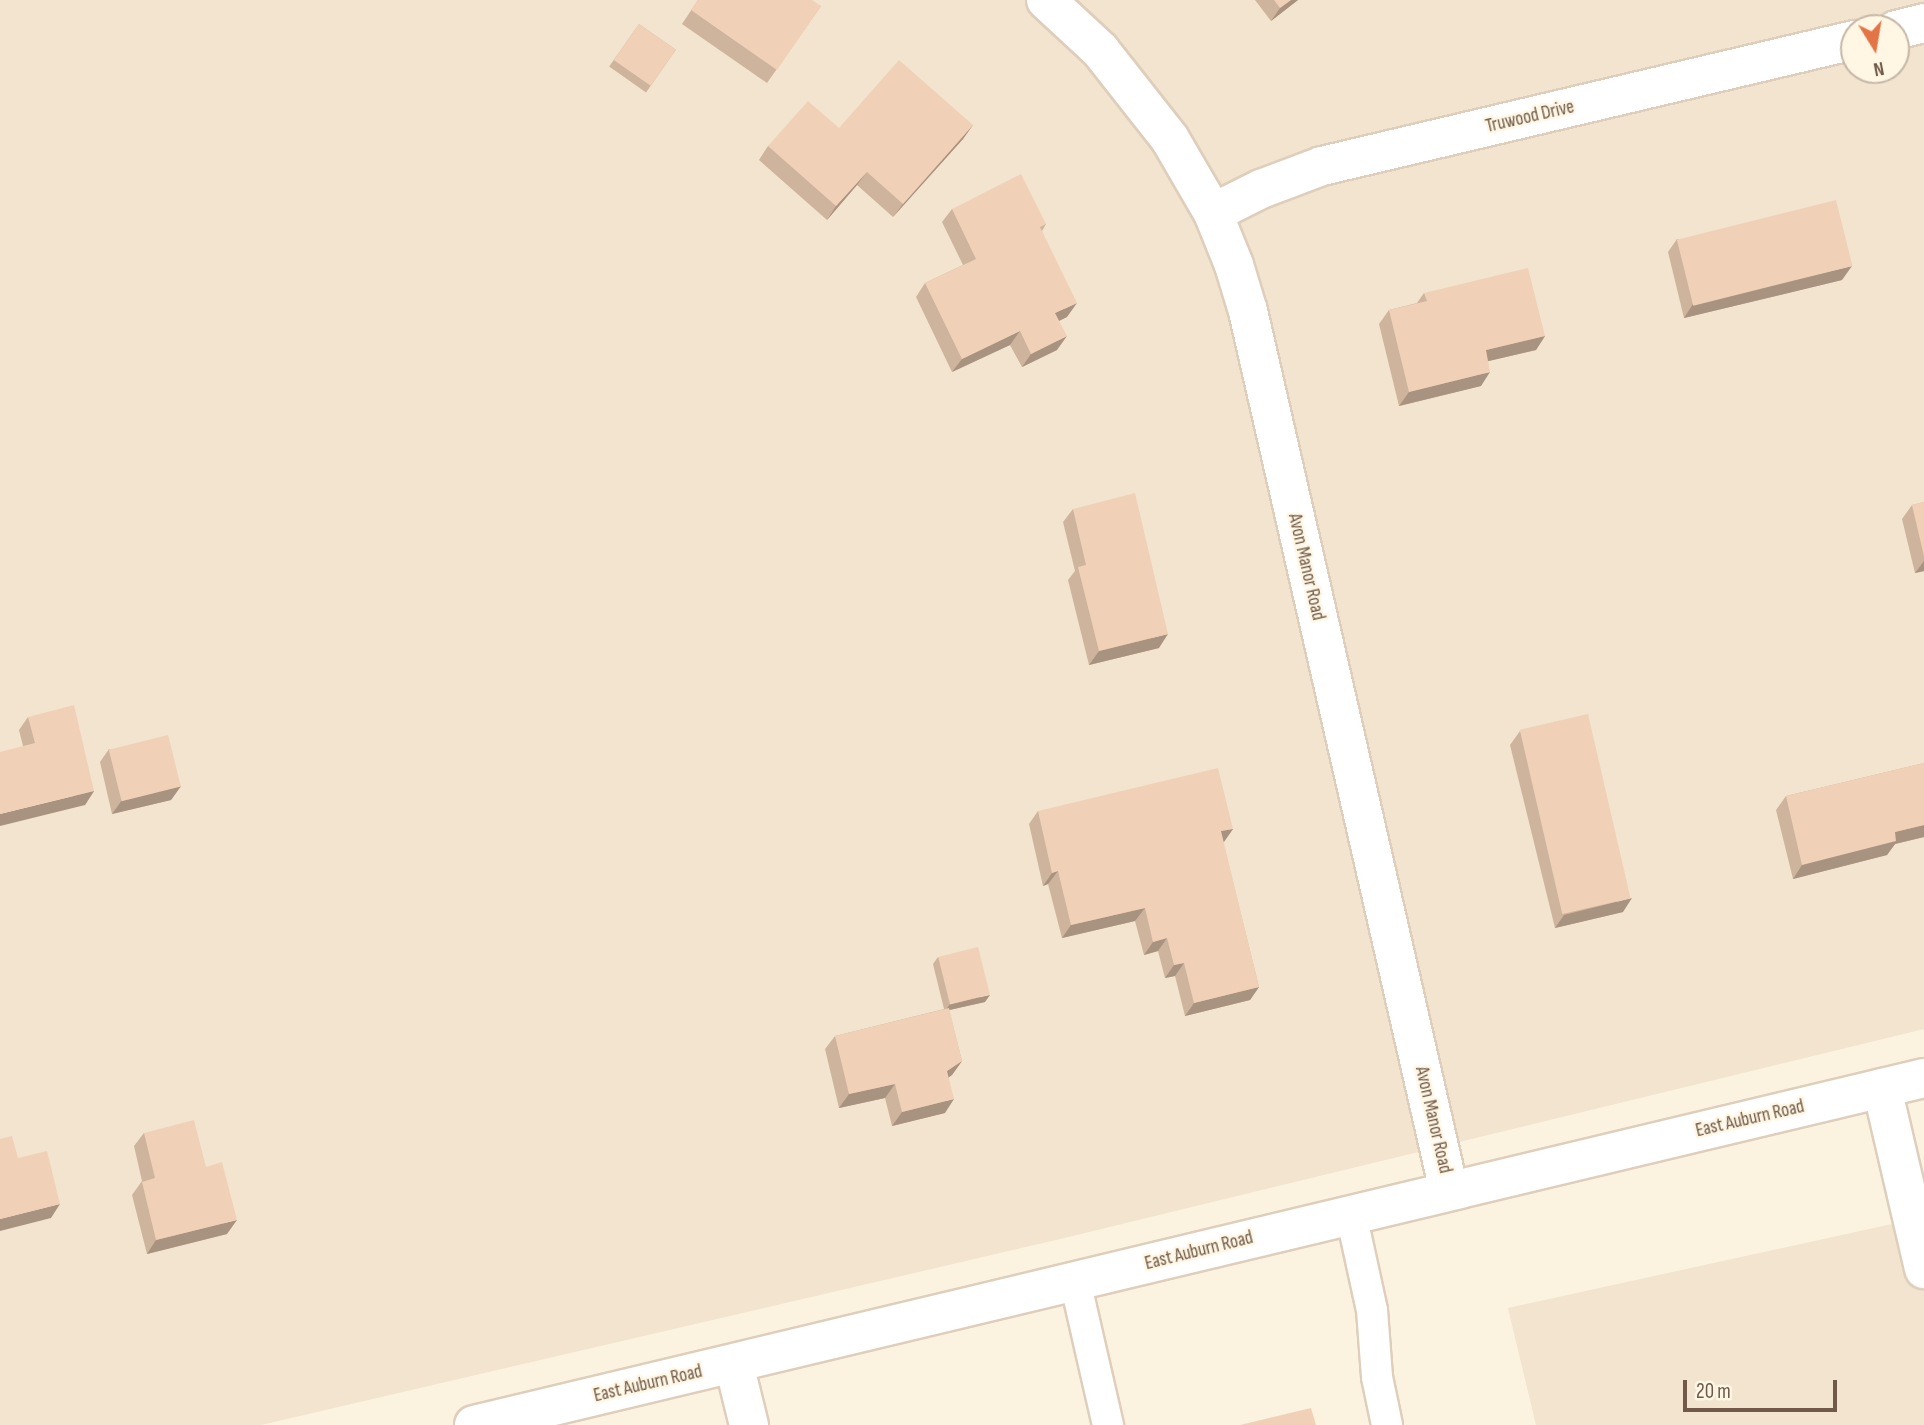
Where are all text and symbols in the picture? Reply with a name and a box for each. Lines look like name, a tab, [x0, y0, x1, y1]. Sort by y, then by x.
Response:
north arrow	[1840, 14, 1910, 84]
text: N	[1872, 56, 1886, 80]
street label: Truwood Drive	[1484, 96, 1576, 138]
street label: Avon Manor Road	[1283, 511, 1329, 623]
street label: Avon Manor Road	[1410, 1064, 1456, 1176]
street label: East Auburn Road	[1694, 1095, 1806, 1143]
street label: East Auburn Road	[1143, 1227, 1255, 1275]
street label: East Auburn Road	[592, 1360, 704, 1408]
scale bar	[1686, 1366, 1840, 1410]
text: 20 m	[1696, 1379, 1731, 1404]

